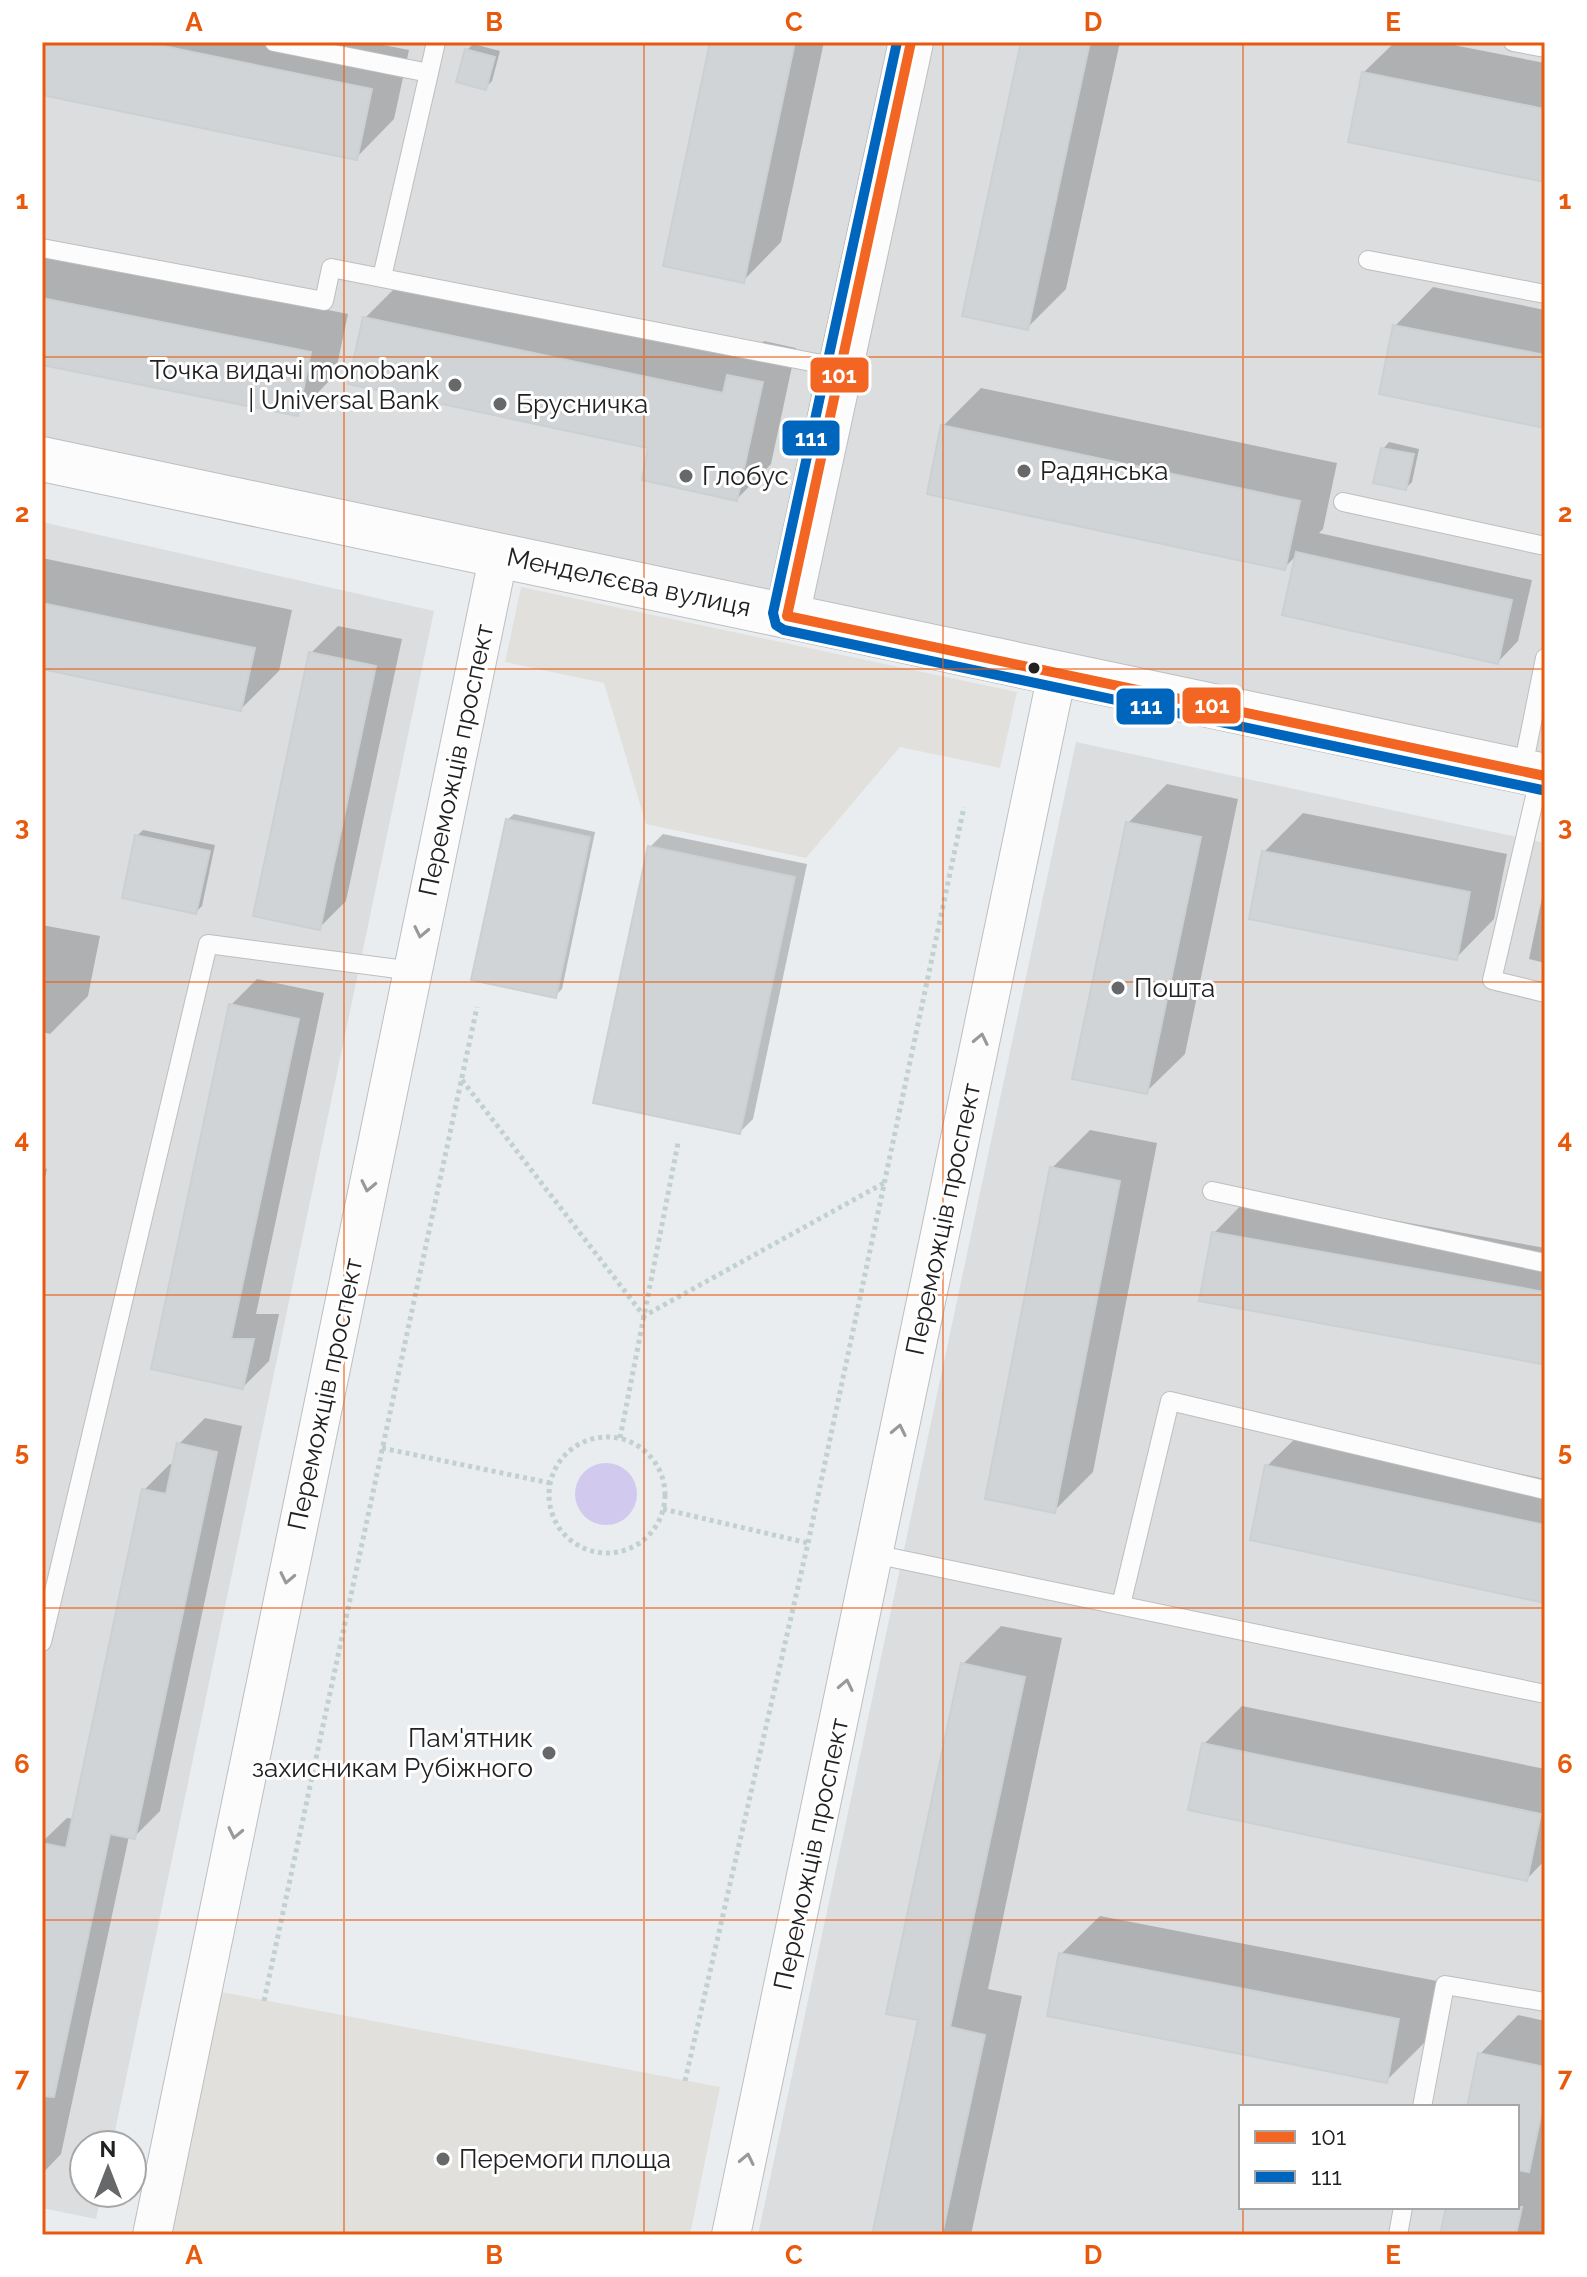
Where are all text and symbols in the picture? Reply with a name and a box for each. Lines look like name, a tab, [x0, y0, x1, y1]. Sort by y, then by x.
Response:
text: A	[185, 7, 203, 37]
text: B	[485, 7, 503, 37]
text: C	[785, 7, 803, 37]
text: D	[1084, 7, 1102, 37]
text: E	[1385, 7, 1401, 37]
text: 1	[16, 185, 29, 215]
text: 1	[1559, 185, 1572, 215]
place label: Точка видачі monobank | Universal Bank	[149, 355, 439, 415]
line badge: 101	[809, 356, 870, 394]
text: 101	[821, 362, 857, 388]
marker: Точка видачі monobank | Universal Bank	[446, 376, 464, 394]
place label: Брусничка	[516, 389, 648, 419]
marker: Брусничка	[491, 395, 509, 413]
line badge: 111	[781, 419, 841, 457]
text: 111	[795, 425, 827, 451]
place label: Радянська	[1040, 456, 1169, 486]
place label: Глобус	[702, 461, 789, 491]
marker: Радянська	[1015, 462, 1033, 480]
marker: Глобус	[677, 467, 695, 485]
text: 2	[15, 498, 29, 528]
text: 2	[1558, 498, 1572, 528]
street label: Менделєєва вулиця	[504, 541, 754, 623]
street label: Переможців проспект	[413, 621, 499, 899]
unlabelled marker	[1026, 660, 1042, 676]
line badge: 101	[1181, 686, 1242, 725]
line badge: 111	[1115, 687, 1176, 726]
text: 101	[1194, 692, 1230, 718]
text: 111	[1130, 693, 1162, 719]
text: 3	[15, 811, 29, 841]
text: 3	[1558, 811, 1572, 841]
one-way arrow	[413, 924, 430, 938]
place label: Пошта	[1134, 973, 1215, 1003]
marker: Пошта	[1109, 979, 1127, 997]
one-way arrow	[972, 1032, 989, 1046]
street label: Переможців проспект	[900, 1080, 986, 1358]
text: 4	[15, 1124, 29, 1154]
text: 4	[1558, 1124, 1572, 1154]
one-way arrow	[360, 1179, 377, 1193]
street label: Переможців проспект	[282, 1255, 368, 1533]
one-way arrow	[890, 1424, 907, 1437]
text: 5	[15, 1436, 29, 1466]
text: 5	[1558, 1436, 1572, 1466]
one-way arrow	[279, 1571, 296, 1584]
one-way arrow	[837, 1679, 854, 1692]
street label: Переможців проспект	[768, 1715, 854, 1993]
place label: Пам'ятник захисникам Рубіжного	[252, 1723, 533, 1783]
marker: Пам'ятник захисникам Рубіжного	[540, 1744, 558, 1762]
text: 6	[14, 1749, 30, 1779]
text: 6	[1557, 1749, 1573, 1779]
one-way arrow	[227, 1826, 244, 1839]
text: 7	[15, 2062, 30, 2092]
text: 7	[1558, 2062, 1573, 2092]
legend	[1239, 2105, 1519, 2209]
text: 101	[1311, 2122, 1346, 2151]
north arrow	[68, 2129, 148, 2209]
text: N	[100, 2136, 116, 2162]
place label: Перемоги площа	[459, 2144, 671, 2174]
marker: Перемоги площа	[434, 2150, 452, 2168]
one-way arrow	[738, 2152, 755, 2165]
text: 111	[1311, 2162, 1342, 2191]
text: A	[185, 2240, 203, 2270]
text: B	[485, 2240, 503, 2270]
text: C	[785, 2240, 803, 2270]
text: D	[1084, 2240, 1102, 2270]
text: E	[1385, 2240, 1401, 2270]

